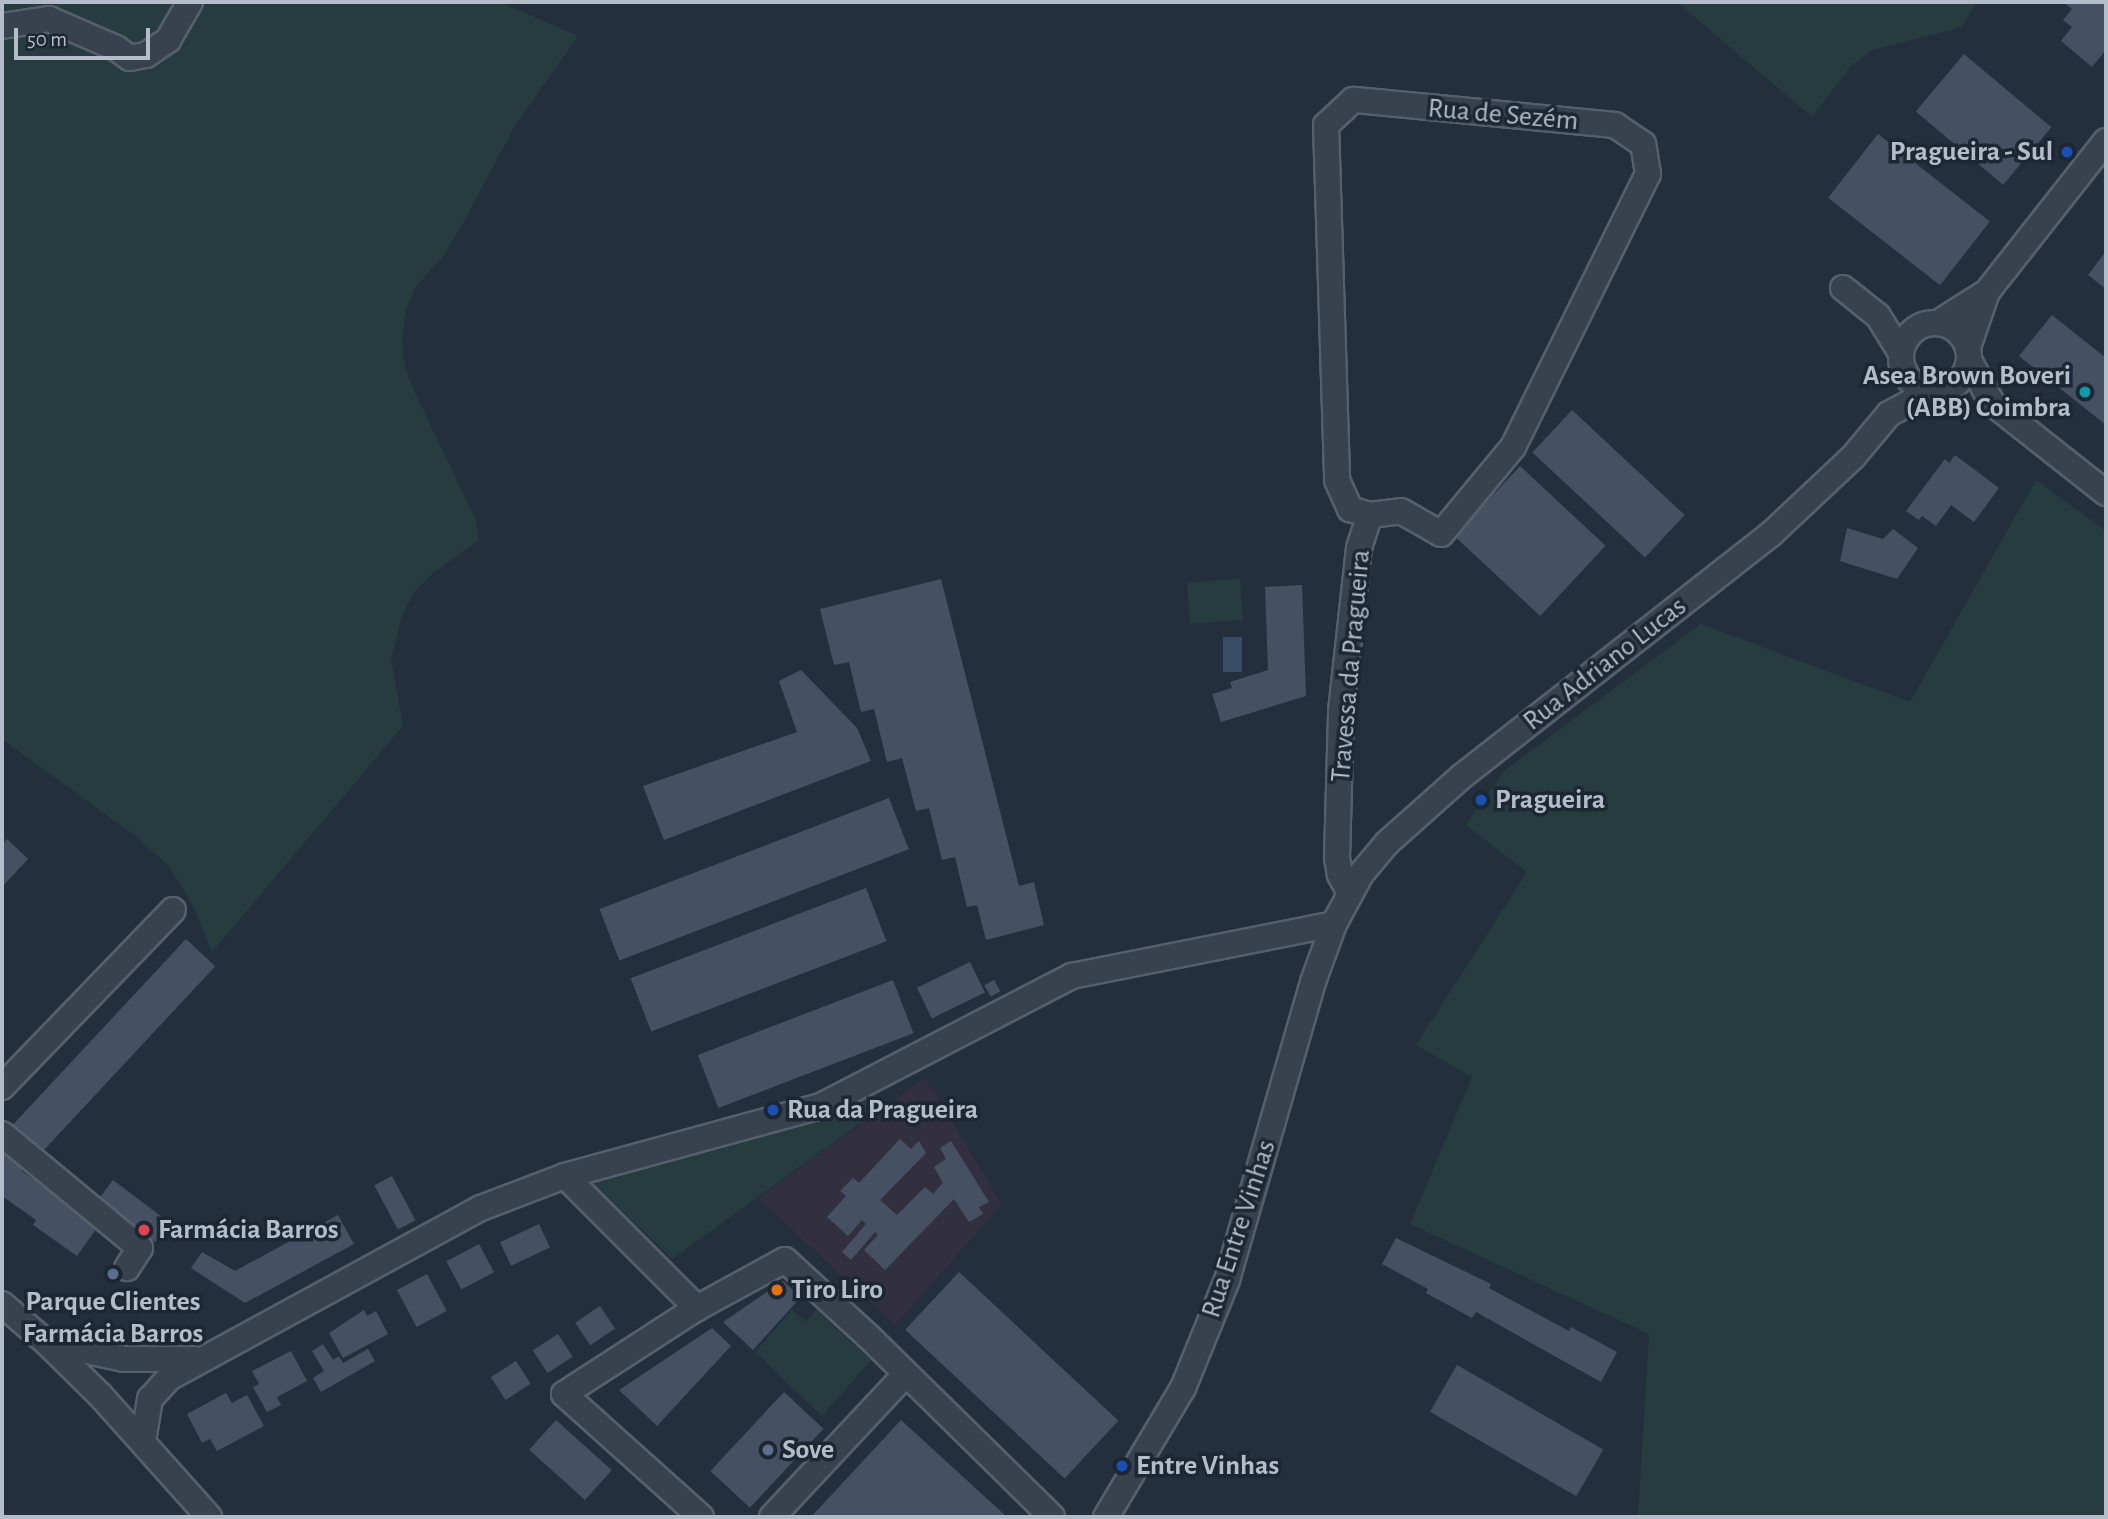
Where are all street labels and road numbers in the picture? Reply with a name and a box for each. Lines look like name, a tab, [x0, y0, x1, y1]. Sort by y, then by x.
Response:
street label: Rua de Sezém	[1426, 92, 1580, 138]
street label: Travessa da Pragueira	[1324, 548, 1378, 784]
street label: Rua Adriano Lucas	[1517, 590, 1693, 738]
street label: Rua Entre Vinhas	[1194, 1136, 1284, 1322]

